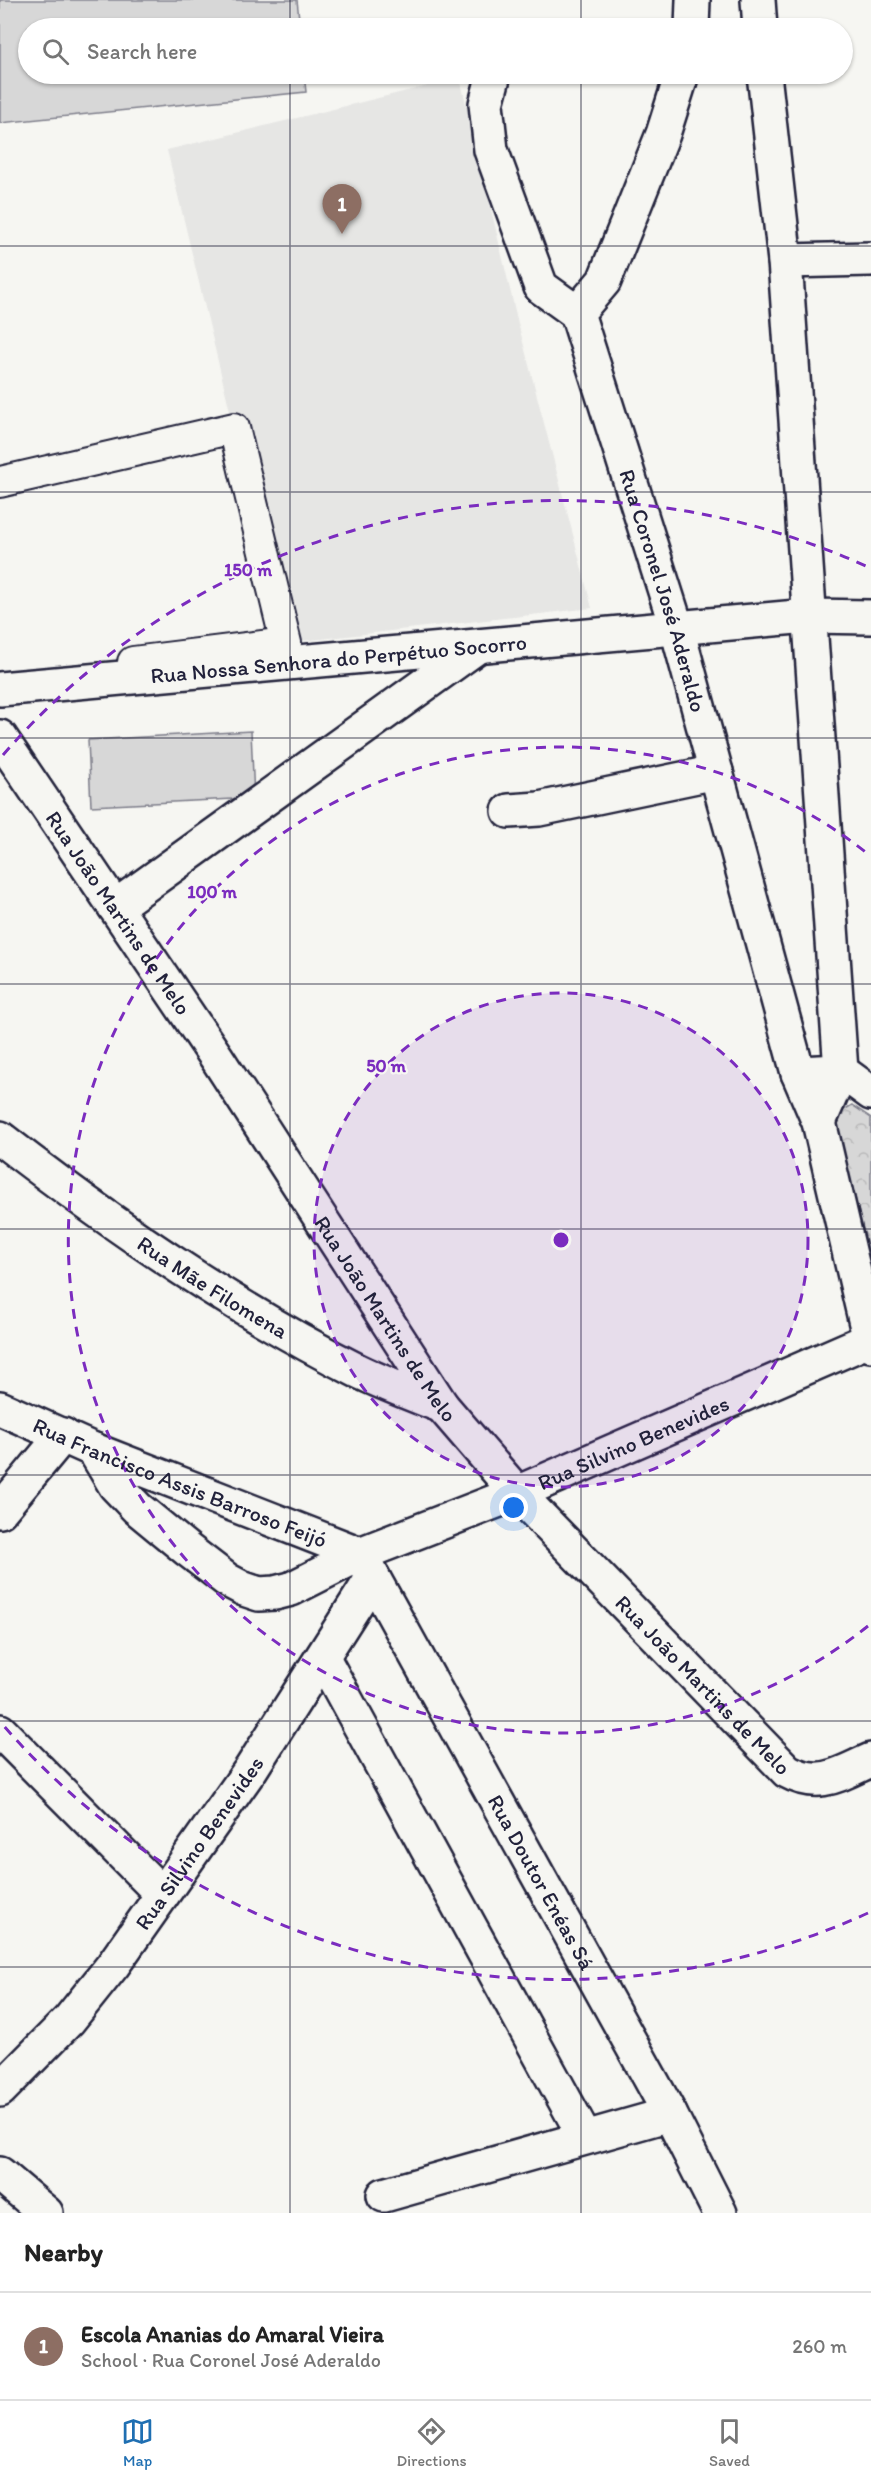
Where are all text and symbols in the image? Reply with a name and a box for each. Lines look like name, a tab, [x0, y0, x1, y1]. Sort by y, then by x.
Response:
search box	[18, 18, 853, 84]
icon: search	[39, 35, 72, 68]
text: Search here	[87, 38, 197, 65]
pin: 1	[322, 184, 362, 234]
street label: Rua Coronel José Aderaldo	[613, 466, 712, 715]
text: 150 m	[224, 559, 273, 581]
street label: Rua Nossa Senhora do Perpétuo Socorro	[149, 628, 528, 689]
street label: Rua João Martins de Melo	[40, 806, 197, 1020]
text: 100 m	[187, 881, 238, 903]
text: 50 m	[366, 1055, 407, 1077]
street label: Rua João Martins de Melo	[309, 1211, 463, 1428]
street label: Rua Mãe Filomena	[132, 1230, 293, 1345]
centre of rings	[551, 1230, 571, 1250]
street label: Rua Silvino Benevides	[534, 1389, 733, 1496]
street label: Rua Francisco Assis Barroso Feijó	[29, 1412, 331, 1554]
your location	[499, 1493, 528, 1522]
street label: Rua João Martins de Melo	[609, 1589, 796, 1781]
street label: Rua Silvino Benevides	[129, 1751, 270, 1935]
street label: Rua Doutor Enéas Sá	[482, 1790, 601, 1975]
text: Nearby	[24, 2236, 103, 2268]
text: Escola Ananias do Amaral Vieira	[81, 2321, 384, 2348]
text: 1	[39, 2334, 48, 2358]
text: 260 m	[792, 2334, 847, 2358]
text: School · Rua Coronel José Aderaldo	[81, 2348, 381, 2372]
tab: Map	[121, 2415, 154, 2470]
tab: Directions	[396, 2415, 467, 2470]
tab: Saved	[709, 2415, 750, 2470]

